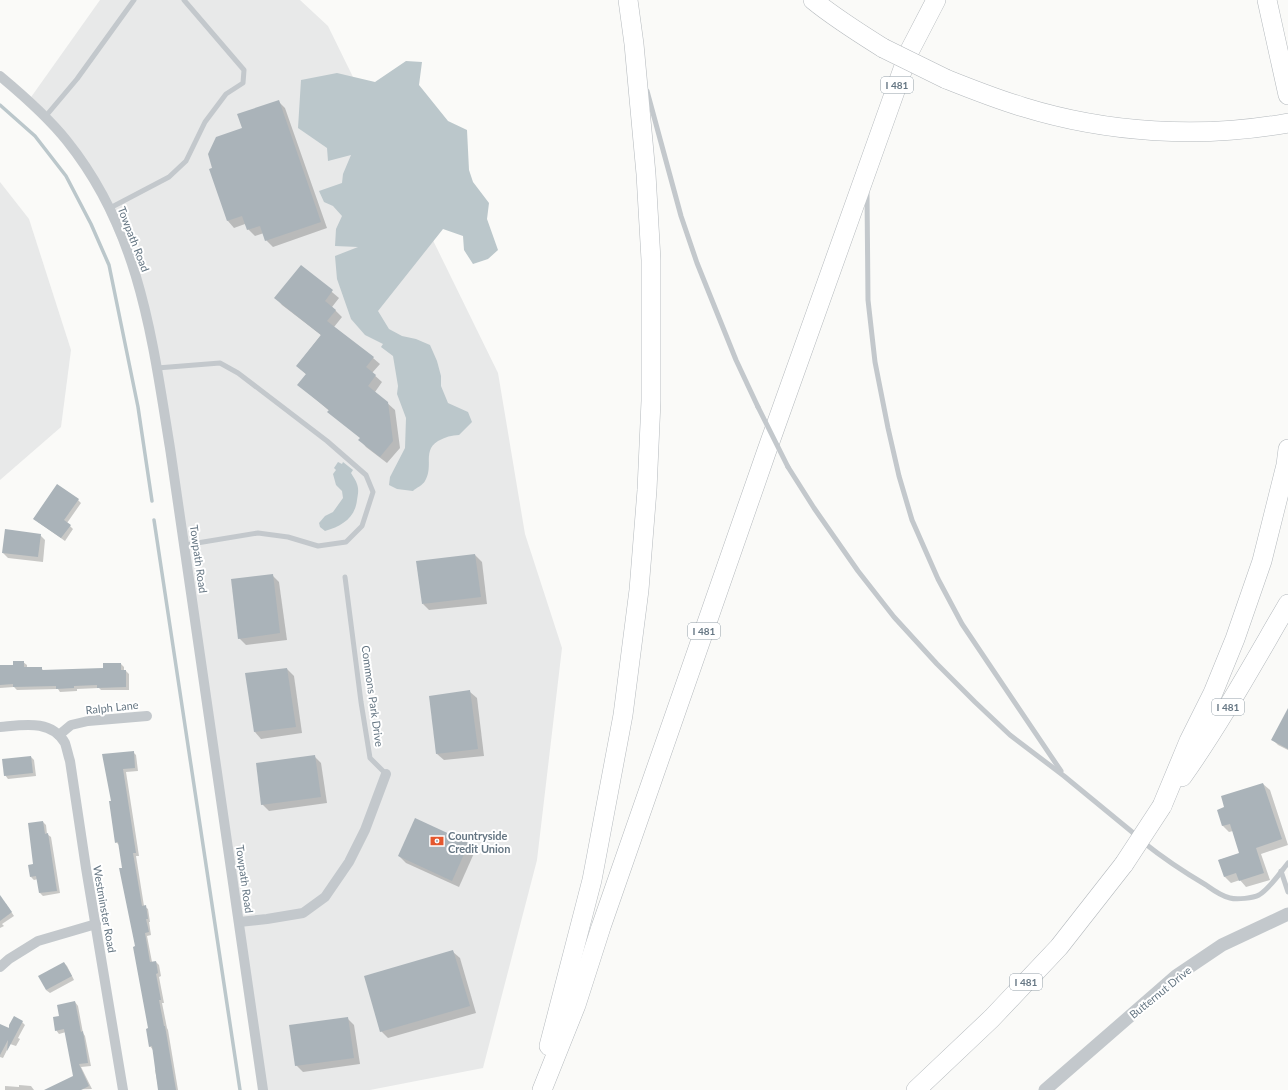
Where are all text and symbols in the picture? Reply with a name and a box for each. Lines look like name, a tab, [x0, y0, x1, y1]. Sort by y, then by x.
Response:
road number: I 481	[881, 77, 913, 93]
street label: Towpath Road	[116, 205, 152, 273]
street label: Towpath Road	[188, 524, 210, 594]
road number: I 481	[688, 623, 720, 639]
street label: Commons Park Drive	[359, 645, 387, 748]
street label: Ralph Lane	[85, 698, 139, 716]
road number: I 481	[1212, 699, 1244, 715]
place label: Countryside Credit Union	[448, 829, 510, 855]
bank icon: Countryside Credit Union	[429, 833, 445, 849]
street label: Towpath Road	[234, 844, 256, 914]
street label: Westminster Road	[91, 864, 119, 954]
street label: Butternut Drive	[1126, 963, 1194, 1021]
road number: I 481	[1010, 974, 1042, 990]

